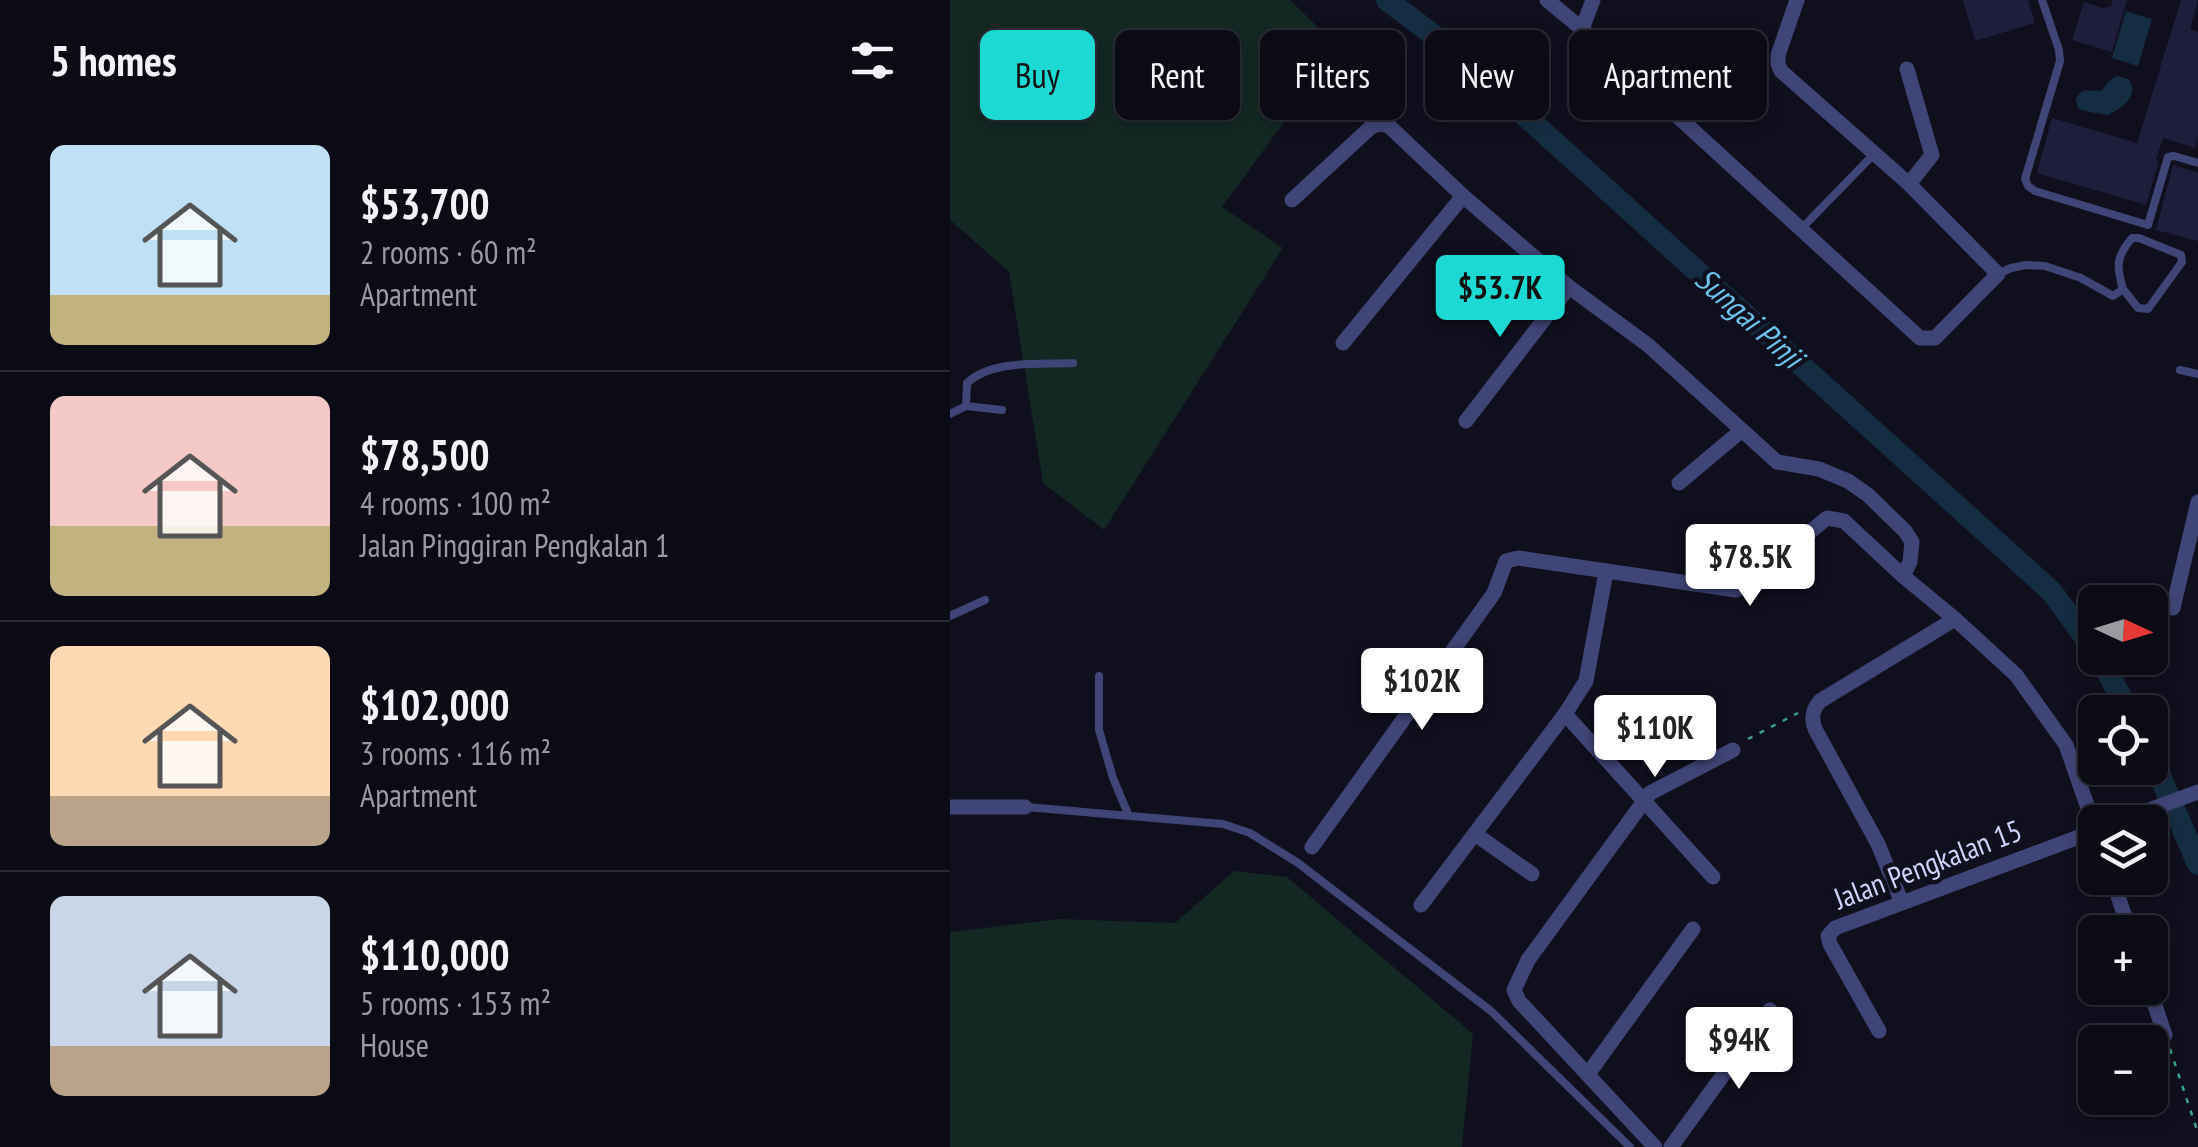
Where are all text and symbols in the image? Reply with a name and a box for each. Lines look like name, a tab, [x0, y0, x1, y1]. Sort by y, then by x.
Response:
chip: Buy	[980, 30, 1095, 120]
chip: Rent	[1115, 30, 1240, 120]
chip: Filters	[1260, 30, 1405, 120]
chip: New	[1425, 30, 1549, 120]
chip: Apartment	[1569, 30, 1767, 120]
text: 5 homes	[50, 33, 177, 88]
icon: filters	[845, 33, 900, 88]
text: $53,700	[360, 176, 490, 231]
icon: home	[130, 185, 250, 305]
text: 2 rooms · 60 m²	[360, 231, 537, 273]
pin: $53.7K	[1419, 255, 1581, 340]
water label: Sungai Pinji	[1687, 258, 1815, 379]
text: $53.7K	[1458, 266, 1542, 308]
text: Apartment	[360, 273, 477, 315]
text: $78,500	[360, 427, 490, 482]
icon: home	[130, 436, 250, 556]
text: 4 rooms · 100 m²	[360, 482, 551, 524]
text: Jalan Pinggiran Pengkalan 1	[360, 524, 669, 566]
pin: $78.5K	[1669, 524, 1831, 609]
text: $78.5K	[1708, 535, 1792, 577]
north arrow	[2078, 585, 2168, 675]
map controls	[2078, 585, 2168, 1115]
pin: $102K	[1352, 648, 1492, 733]
text: $102K	[1383, 659, 1461, 701]
text: $102,000	[360, 677, 510, 732]
icon: home	[130, 686, 250, 806]
pin: $110K	[1585, 695, 1725, 780]
button: locate	[2078, 695, 2168, 785]
text: $110K	[1616, 706, 1694, 748]
text: 3 rooms · 116 m²	[360, 732, 551, 774]
text: Apartment	[360, 774, 477, 816]
button: layers	[2078, 805, 2168, 895]
street label: Jalan Pengkalan 15	[1827, 810, 2027, 918]
button: +	[2078, 915, 2168, 1005]
text: $110,000	[360, 927, 510, 982]
icon: home	[130, 936, 250, 1056]
text: 5 rooms · 153 m²	[360, 982, 551, 1024]
pin: $94K	[1680, 1007, 1798, 1092]
text: $94K	[1708, 1018, 1770, 1060]
text: House	[360, 1024, 429, 1066]
button: −	[2078, 1025, 2168, 1115]

